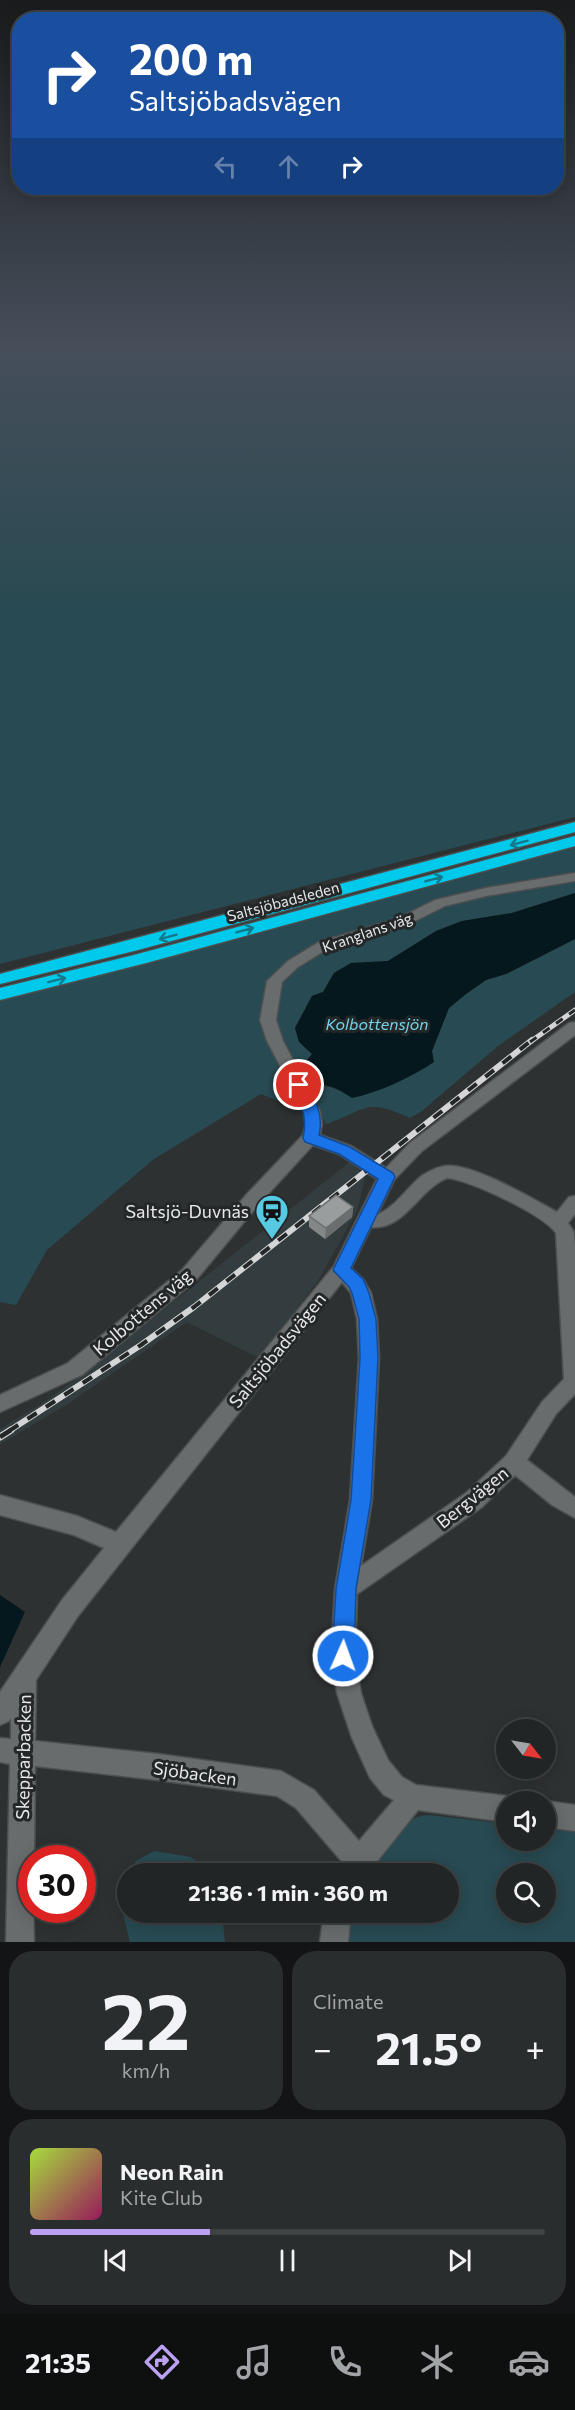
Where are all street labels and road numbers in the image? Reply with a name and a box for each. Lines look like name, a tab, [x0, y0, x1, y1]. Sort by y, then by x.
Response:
street label: Saltsjöbadsleden	[225, 877, 341, 925]
street label: Kranglans väg	[320, 908, 414, 956]
street label: Kolbottens väg	[88, 1264, 196, 1360]
street label: Saltsjöbadsvägen	[224, 1288, 330, 1412]
street label: Bergvägen	[432, 1461, 512, 1533]
street label: Skepparbacken	[11, 1694, 35, 1820]
street label: Sjöbacken	[152, 1756, 238, 1790]

